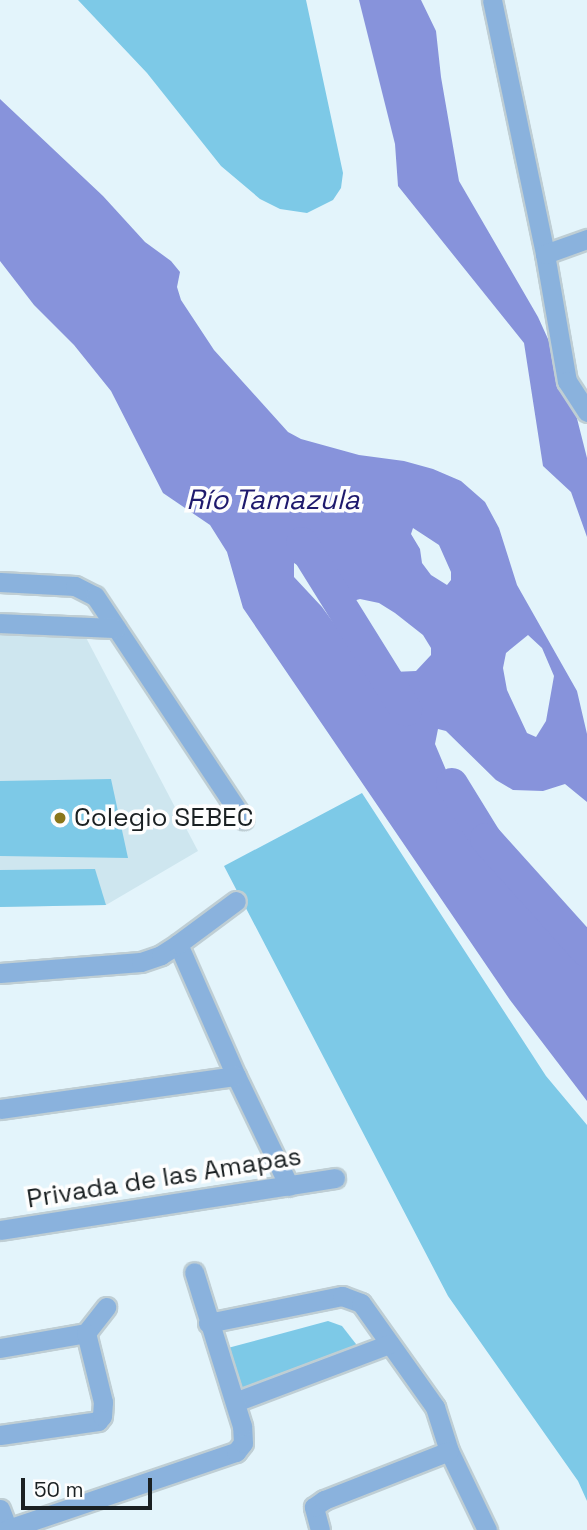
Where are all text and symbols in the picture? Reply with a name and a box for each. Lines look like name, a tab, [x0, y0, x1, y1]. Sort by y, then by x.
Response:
water label: Río Tamazula	[186, 482, 360, 516]
place label: Colegio SEBEC	[74, 802, 253, 834]
marker: Colegio SEBEC	[52, 810, 68, 826]
street label: Privada de las Amapas	[24, 1141, 304, 1215]
scale bar	[24, 1464, 156, 1508]
text: 50 m	[34, 1476, 84, 1503]

